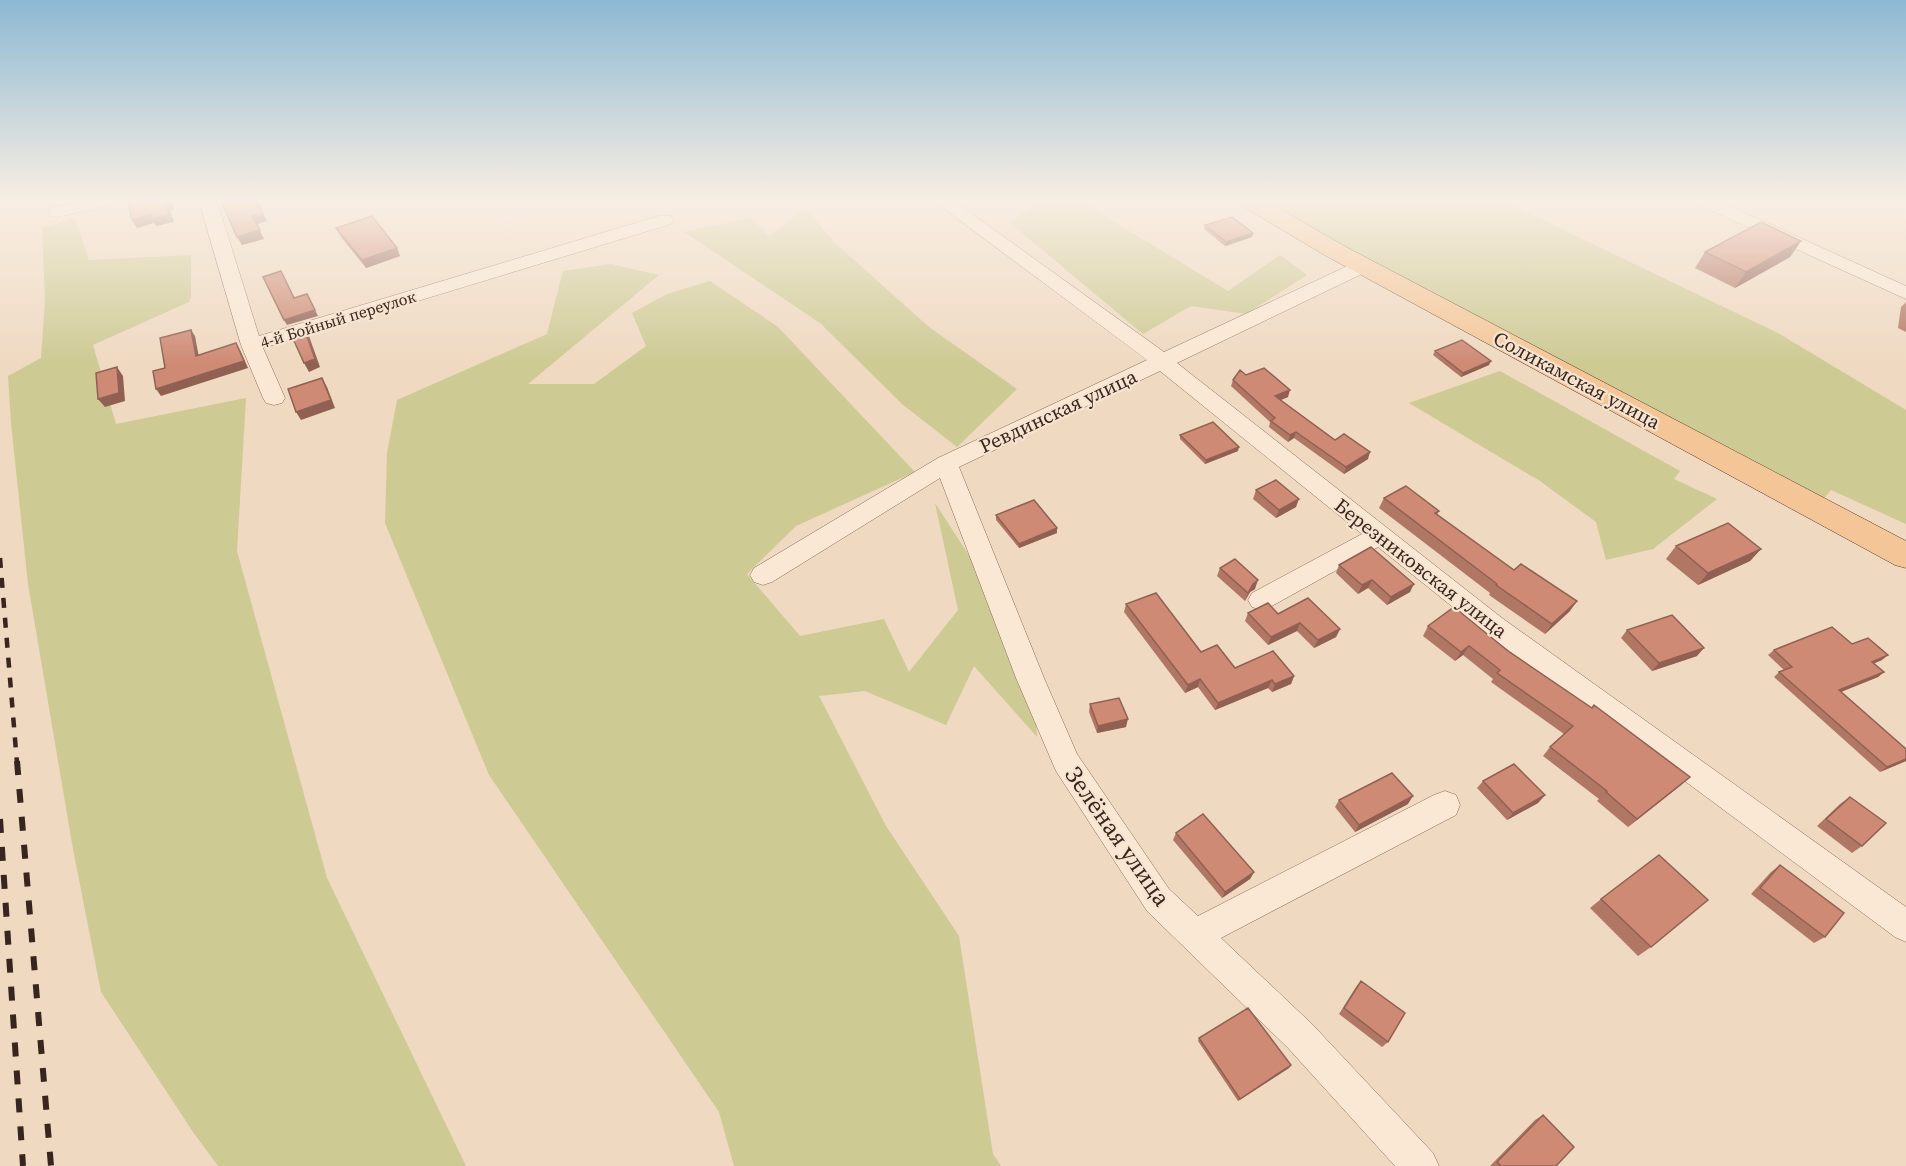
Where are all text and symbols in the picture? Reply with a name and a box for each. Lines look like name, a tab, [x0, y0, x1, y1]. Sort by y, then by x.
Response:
street label: 4-й Бойный переулок	[258, 285, 419, 353]
street label: Соликамская улица	[1489, 324, 1666, 436]
street label: Ревдинская улица	[975, 362, 1142, 460]
street label: Березниковская улица	[1329, 492, 1514, 645]
street label: Зелёная улица	[1057, 759, 1179, 913]

